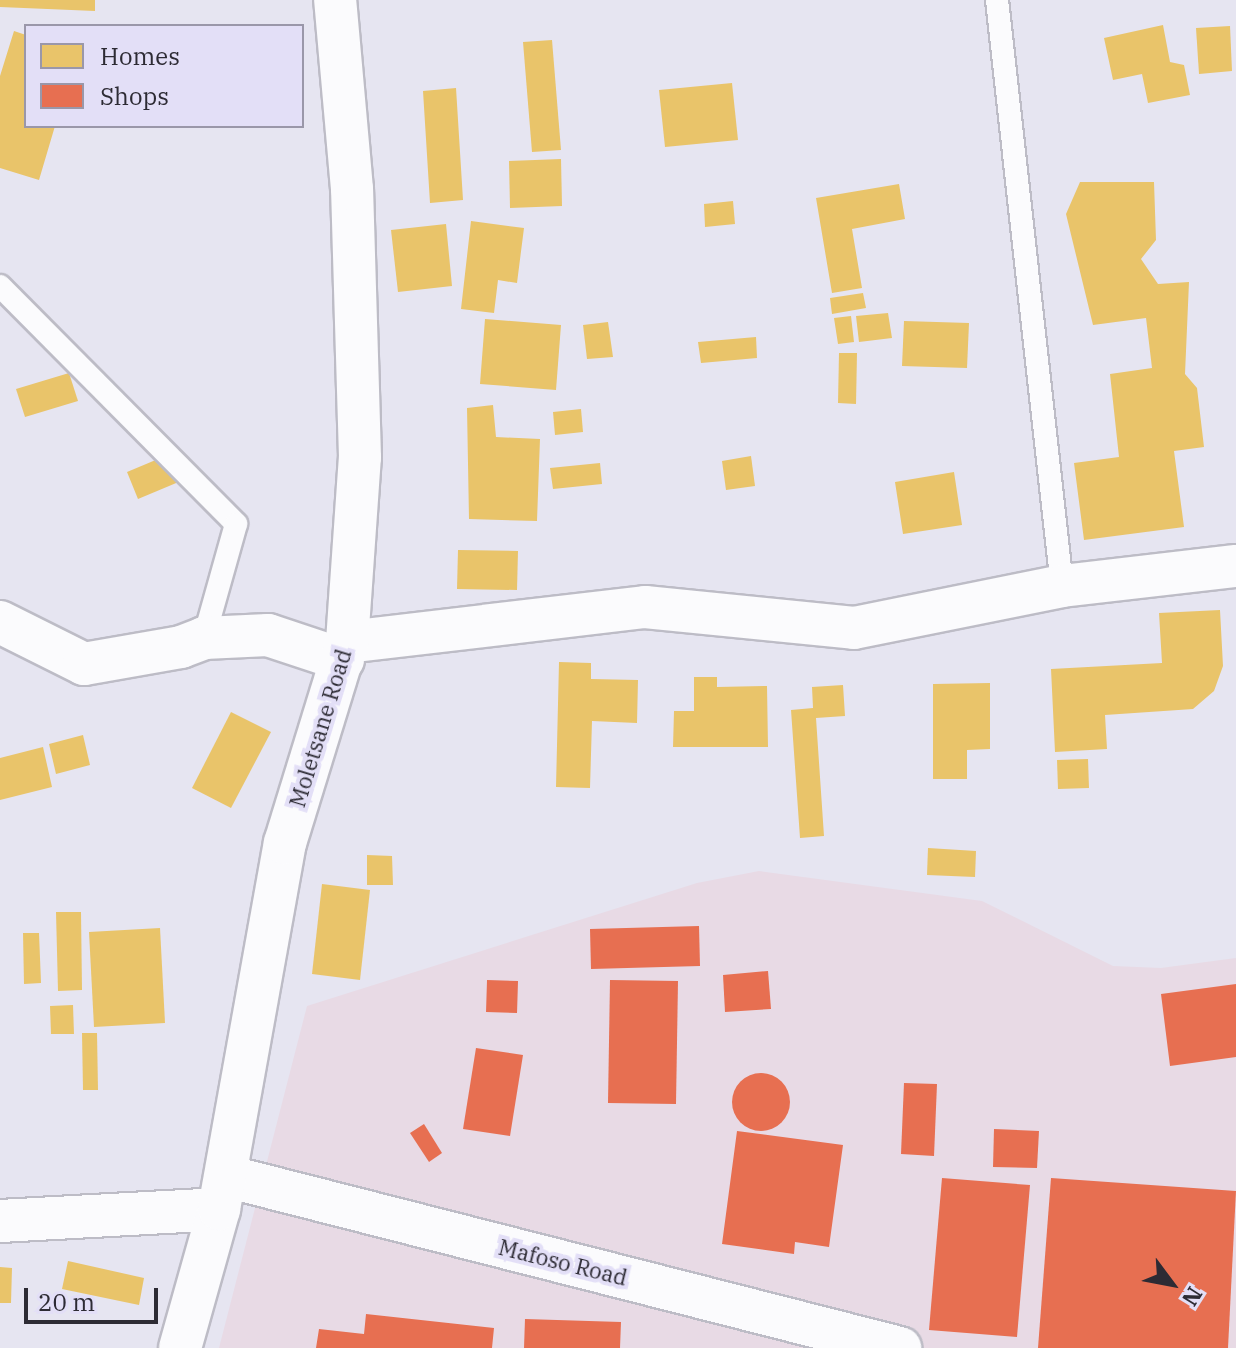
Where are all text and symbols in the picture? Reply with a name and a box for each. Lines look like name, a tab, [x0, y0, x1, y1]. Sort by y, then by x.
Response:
legend	[24, 24, 304, 128]
text: Homes	[100, 40, 180, 72]
text: Shops	[100, 80, 169, 112]
street label: Moletsane Road	[283, 646, 357, 810]
street label: Mafoso Road	[496, 1233, 630, 1291]
north arrow	[1132, 1244, 1212, 1324]
scale bar	[28, 1272, 162, 1322]
text: N	[1176, 1282, 1210, 1312]
text: 20 m	[38, 1286, 95, 1318]

